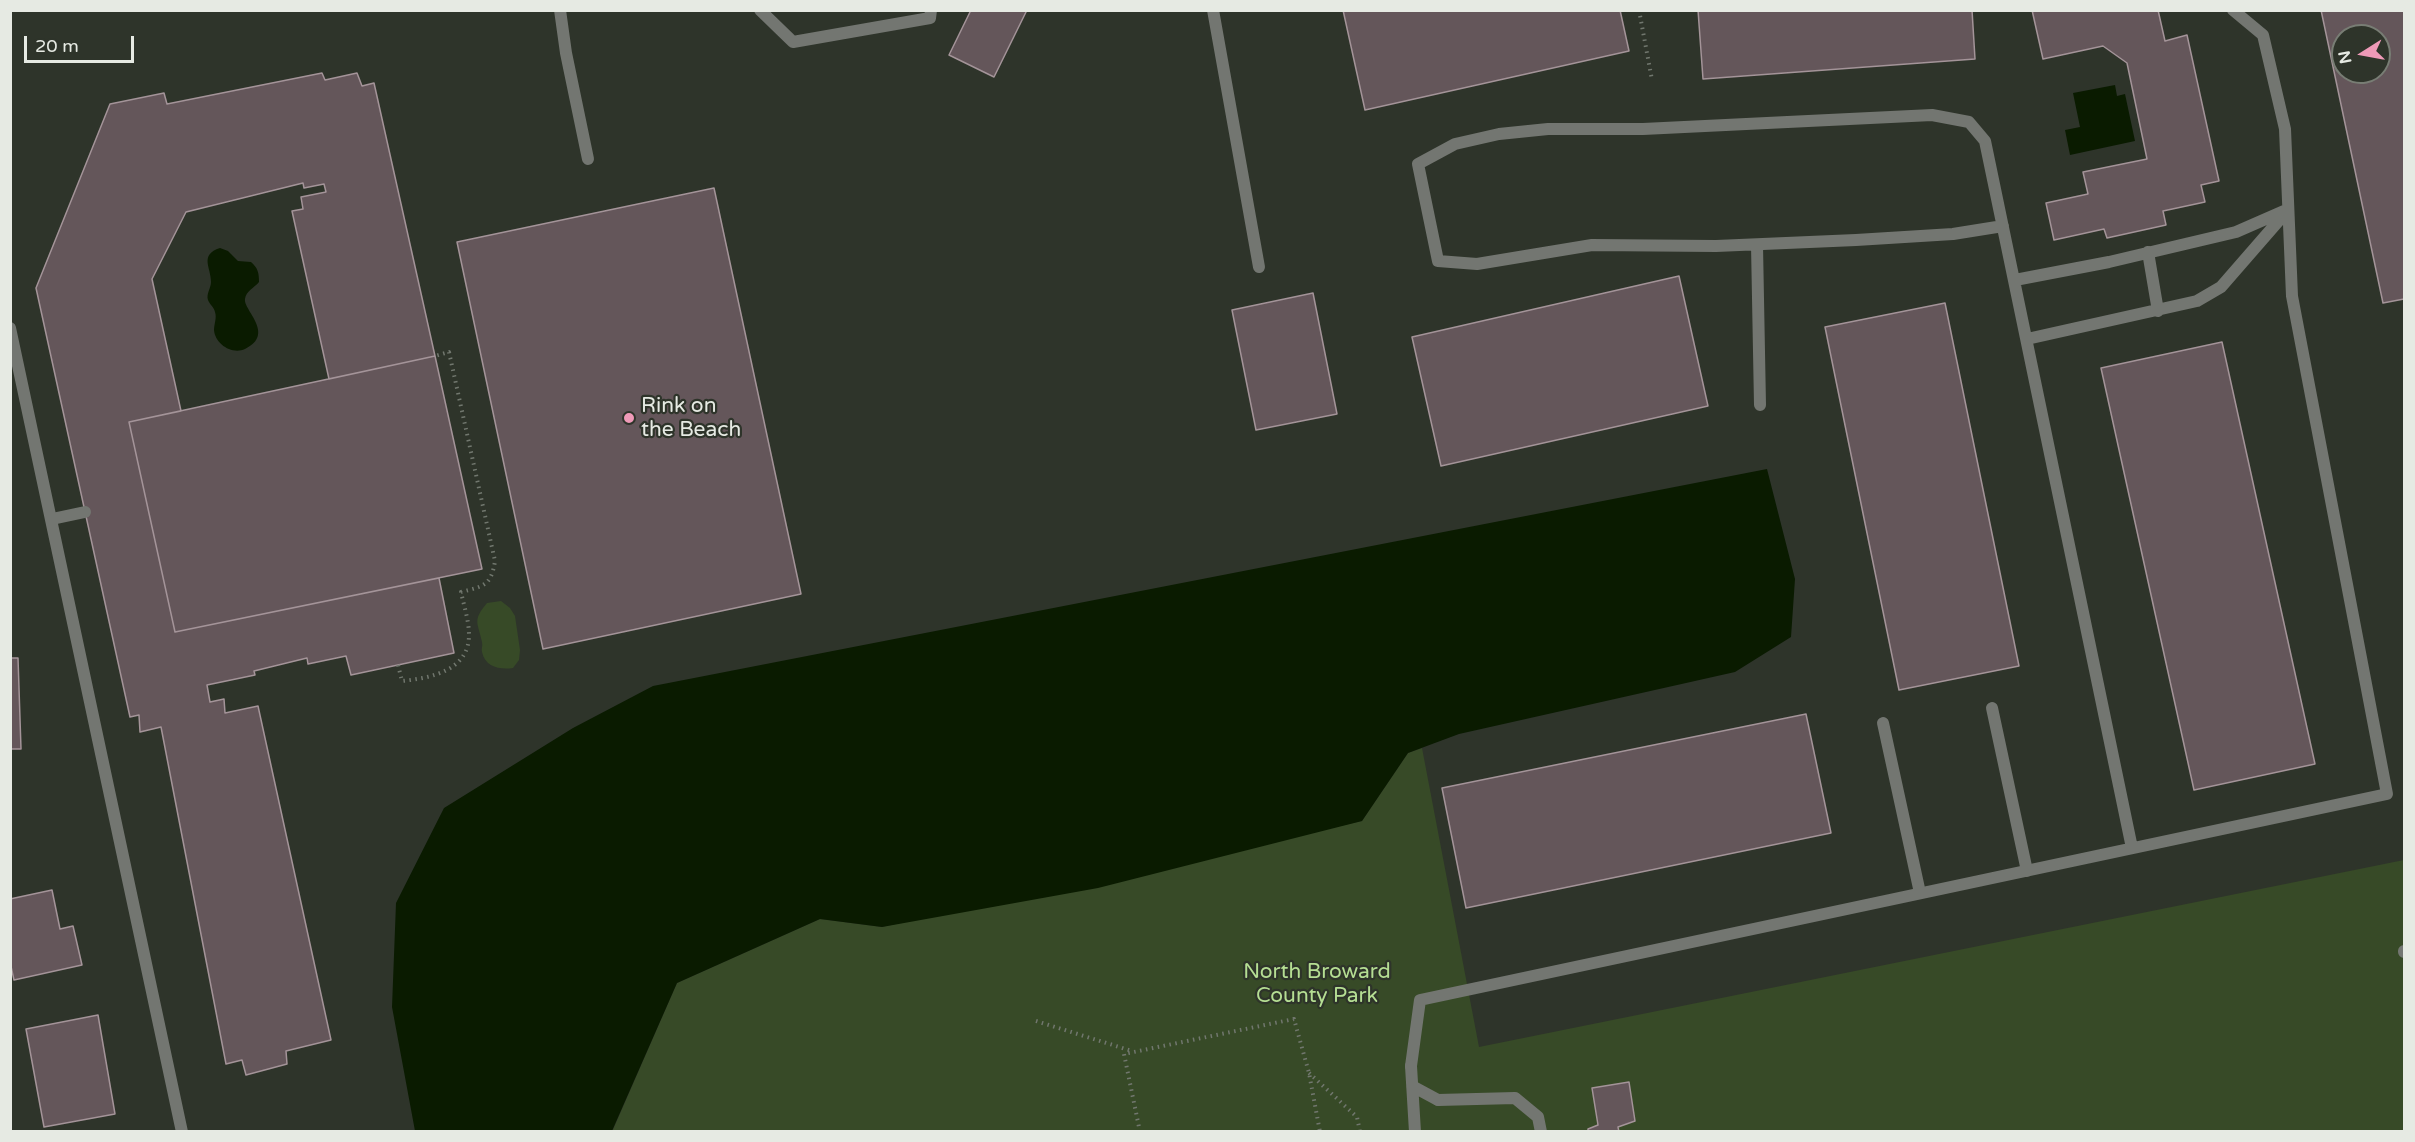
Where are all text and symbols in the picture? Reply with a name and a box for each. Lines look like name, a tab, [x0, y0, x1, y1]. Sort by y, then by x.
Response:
scale bar	[27, 24, 136, 62]
north arrow	[2331, 24, 2391, 84]
text: 20 m	[35, 35, 79, 57]
text: N	[2334, 49, 2356, 65]
place label: Rink on the Beach	[641, 393, 741, 443]
marker: Rink on the Beach	[622, 411, 636, 425]
park label: North Broward County Park	[1243, 959, 1391, 1009]

